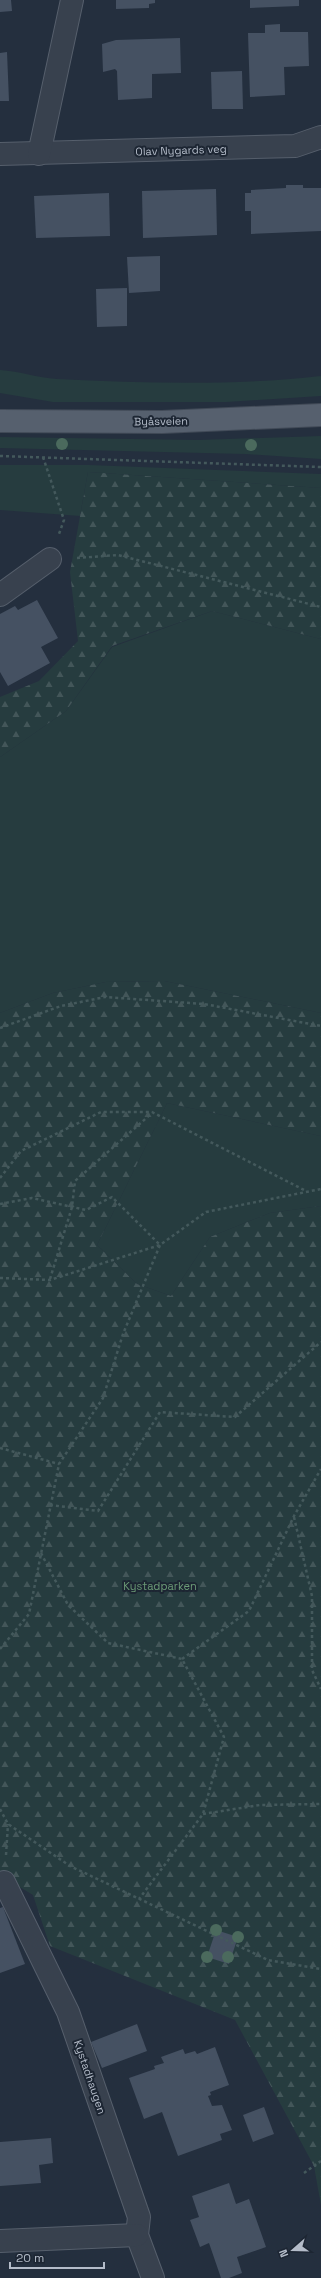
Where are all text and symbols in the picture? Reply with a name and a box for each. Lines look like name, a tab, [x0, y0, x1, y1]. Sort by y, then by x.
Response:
street label: Olav Nygards veg	[135, 141, 227, 159]
street label: Byåsveien	[134, 414, 188, 428]
park label: Kystadparken	[123, 1579, 197, 1593]
street label: Kystadhaugen	[71, 2038, 109, 2116]
north arrow	[273, 2230, 313, 2270]
scale bar	[10, 2244, 104, 2270]
text: N	[276, 2248, 291, 2259]
text: 20 m	[16, 2250, 44, 2266]

